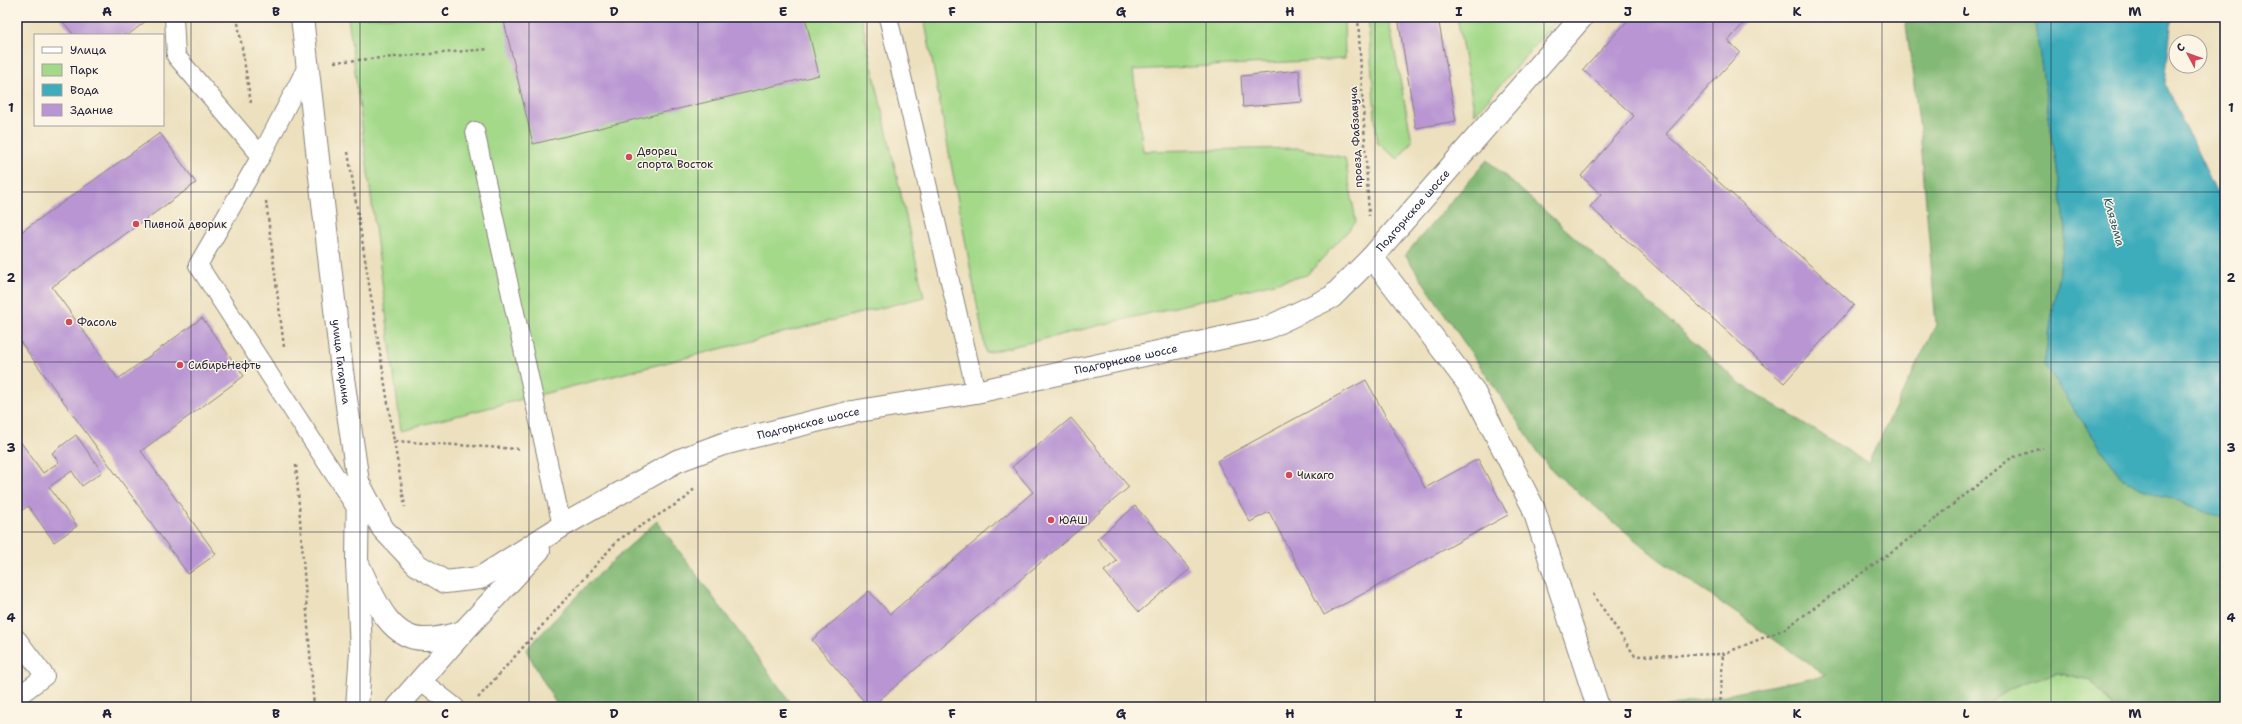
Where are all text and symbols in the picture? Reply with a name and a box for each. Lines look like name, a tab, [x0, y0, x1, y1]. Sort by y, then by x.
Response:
text: A	[102, 3, 112, 20]
text: B	[272, 3, 280, 20]
text: C	[441, 3, 449, 20]
text: D	[609, 3, 619, 20]
text: E	[779, 3, 788, 20]
text: F	[948, 3, 956, 20]
text: G	[1116, 3, 1127, 20]
text: H	[1285, 3, 1295, 20]
text: I	[1455, 3, 1463, 20]
text: J	[1624, 3, 1632, 20]
text: K	[1793, 3, 1802, 20]
text: L	[1962, 3, 1970, 20]
text: M	[2128, 3, 2142, 20]
legend	[34, 34, 164, 126]
north arrow	[2168, 34, 2208, 74]
text: С	[2173, 40, 2189, 55]
text: Улица	[70, 42, 107, 58]
text: Парк	[70, 62, 99, 78]
text: Вода	[70, 82, 99, 98]
street label: проезд Фабзавуча	[1346, 86, 1366, 188]
text: 1	[8, 99, 14, 116]
text: 1	[2228, 99, 2234, 116]
text: Здание	[70, 102, 114, 118]
place label: Дворец спорта Восток	[637, 144, 713, 172]
marker: Дворец спорта Восток	[624, 152, 634, 162]
street label: Подгорнское шоссе	[1373, 166, 1453, 255]
water label: Клязьма	[2099, 196, 2129, 248]
place label: Пивной дворик	[144, 217, 227, 232]
marker: Пивной дворик	[131, 219, 141, 229]
text: 2	[6, 269, 16, 286]
text: 2	[2226, 269, 2236, 286]
place label: Фасоль	[77, 315, 117, 330]
marker: Фасоль	[64, 317, 74, 327]
street label: улица Гагарина	[329, 318, 354, 405]
street label: Подгорнское шоссе	[1073, 340, 1179, 378]
place label: СибирьНефть	[188, 358, 261, 373]
marker: СибирьНефть	[175, 360, 185, 370]
street label: Подгорнское шоссе	[756, 403, 861, 443]
text: 3	[6, 439, 16, 456]
text: 3	[2226, 439, 2236, 456]
place label: Чикаго	[1297, 468, 1335, 483]
marker: Чикаго	[1284, 470, 1294, 480]
place label: ЮАШ	[1059, 513, 1088, 528]
marker: ЮАШ	[1046, 515, 1056, 525]
text: 4	[6, 609, 16, 626]
text: 4	[2226, 609, 2236, 626]
text: A	[102, 705, 112, 722]
text: B	[272, 705, 280, 722]
text: C	[441, 705, 449, 722]
text: D	[609, 705, 619, 722]
text: E	[779, 705, 788, 722]
text: F	[948, 705, 956, 722]
text: G	[1116, 705, 1127, 722]
text: H	[1285, 705, 1295, 722]
text: I	[1455, 705, 1463, 722]
text: J	[1624, 705, 1632, 722]
text: K	[1793, 705, 1802, 722]
text: L	[1962, 705, 1970, 722]
text: M	[2128, 705, 2142, 722]

